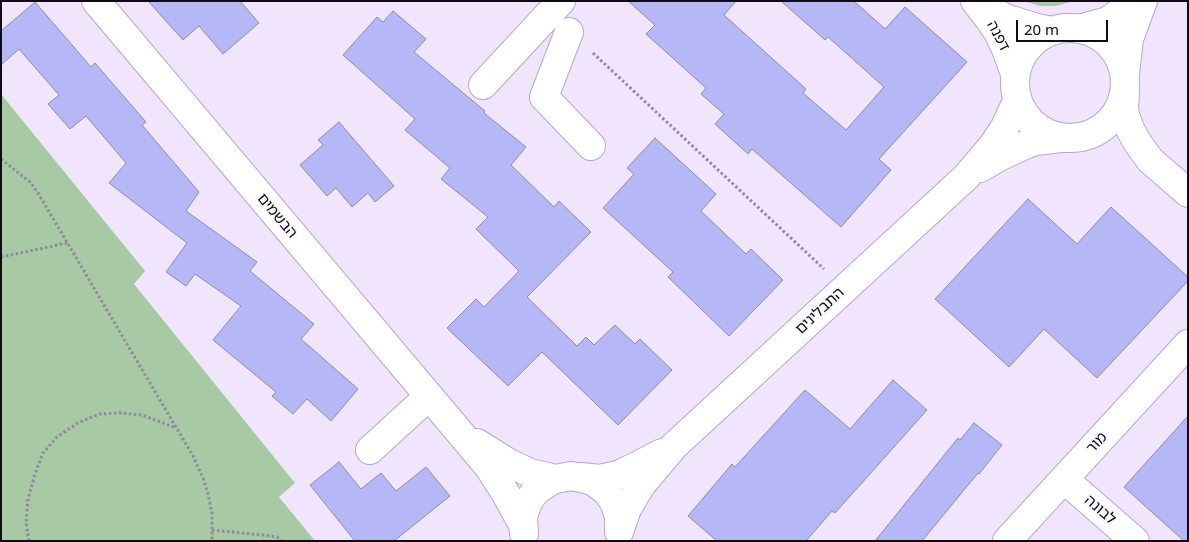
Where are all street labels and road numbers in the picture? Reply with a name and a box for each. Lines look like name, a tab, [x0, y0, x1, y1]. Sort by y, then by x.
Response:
street label: דפנה	[983, 18, 1013, 54]
street label: הבשמים	[253, 190, 301, 242]
street label: התבלינים	[792, 284, 848, 338]
street label: מור	[1083, 429, 1111, 457]
street label: לבונה	[1081, 492, 1119, 528]

